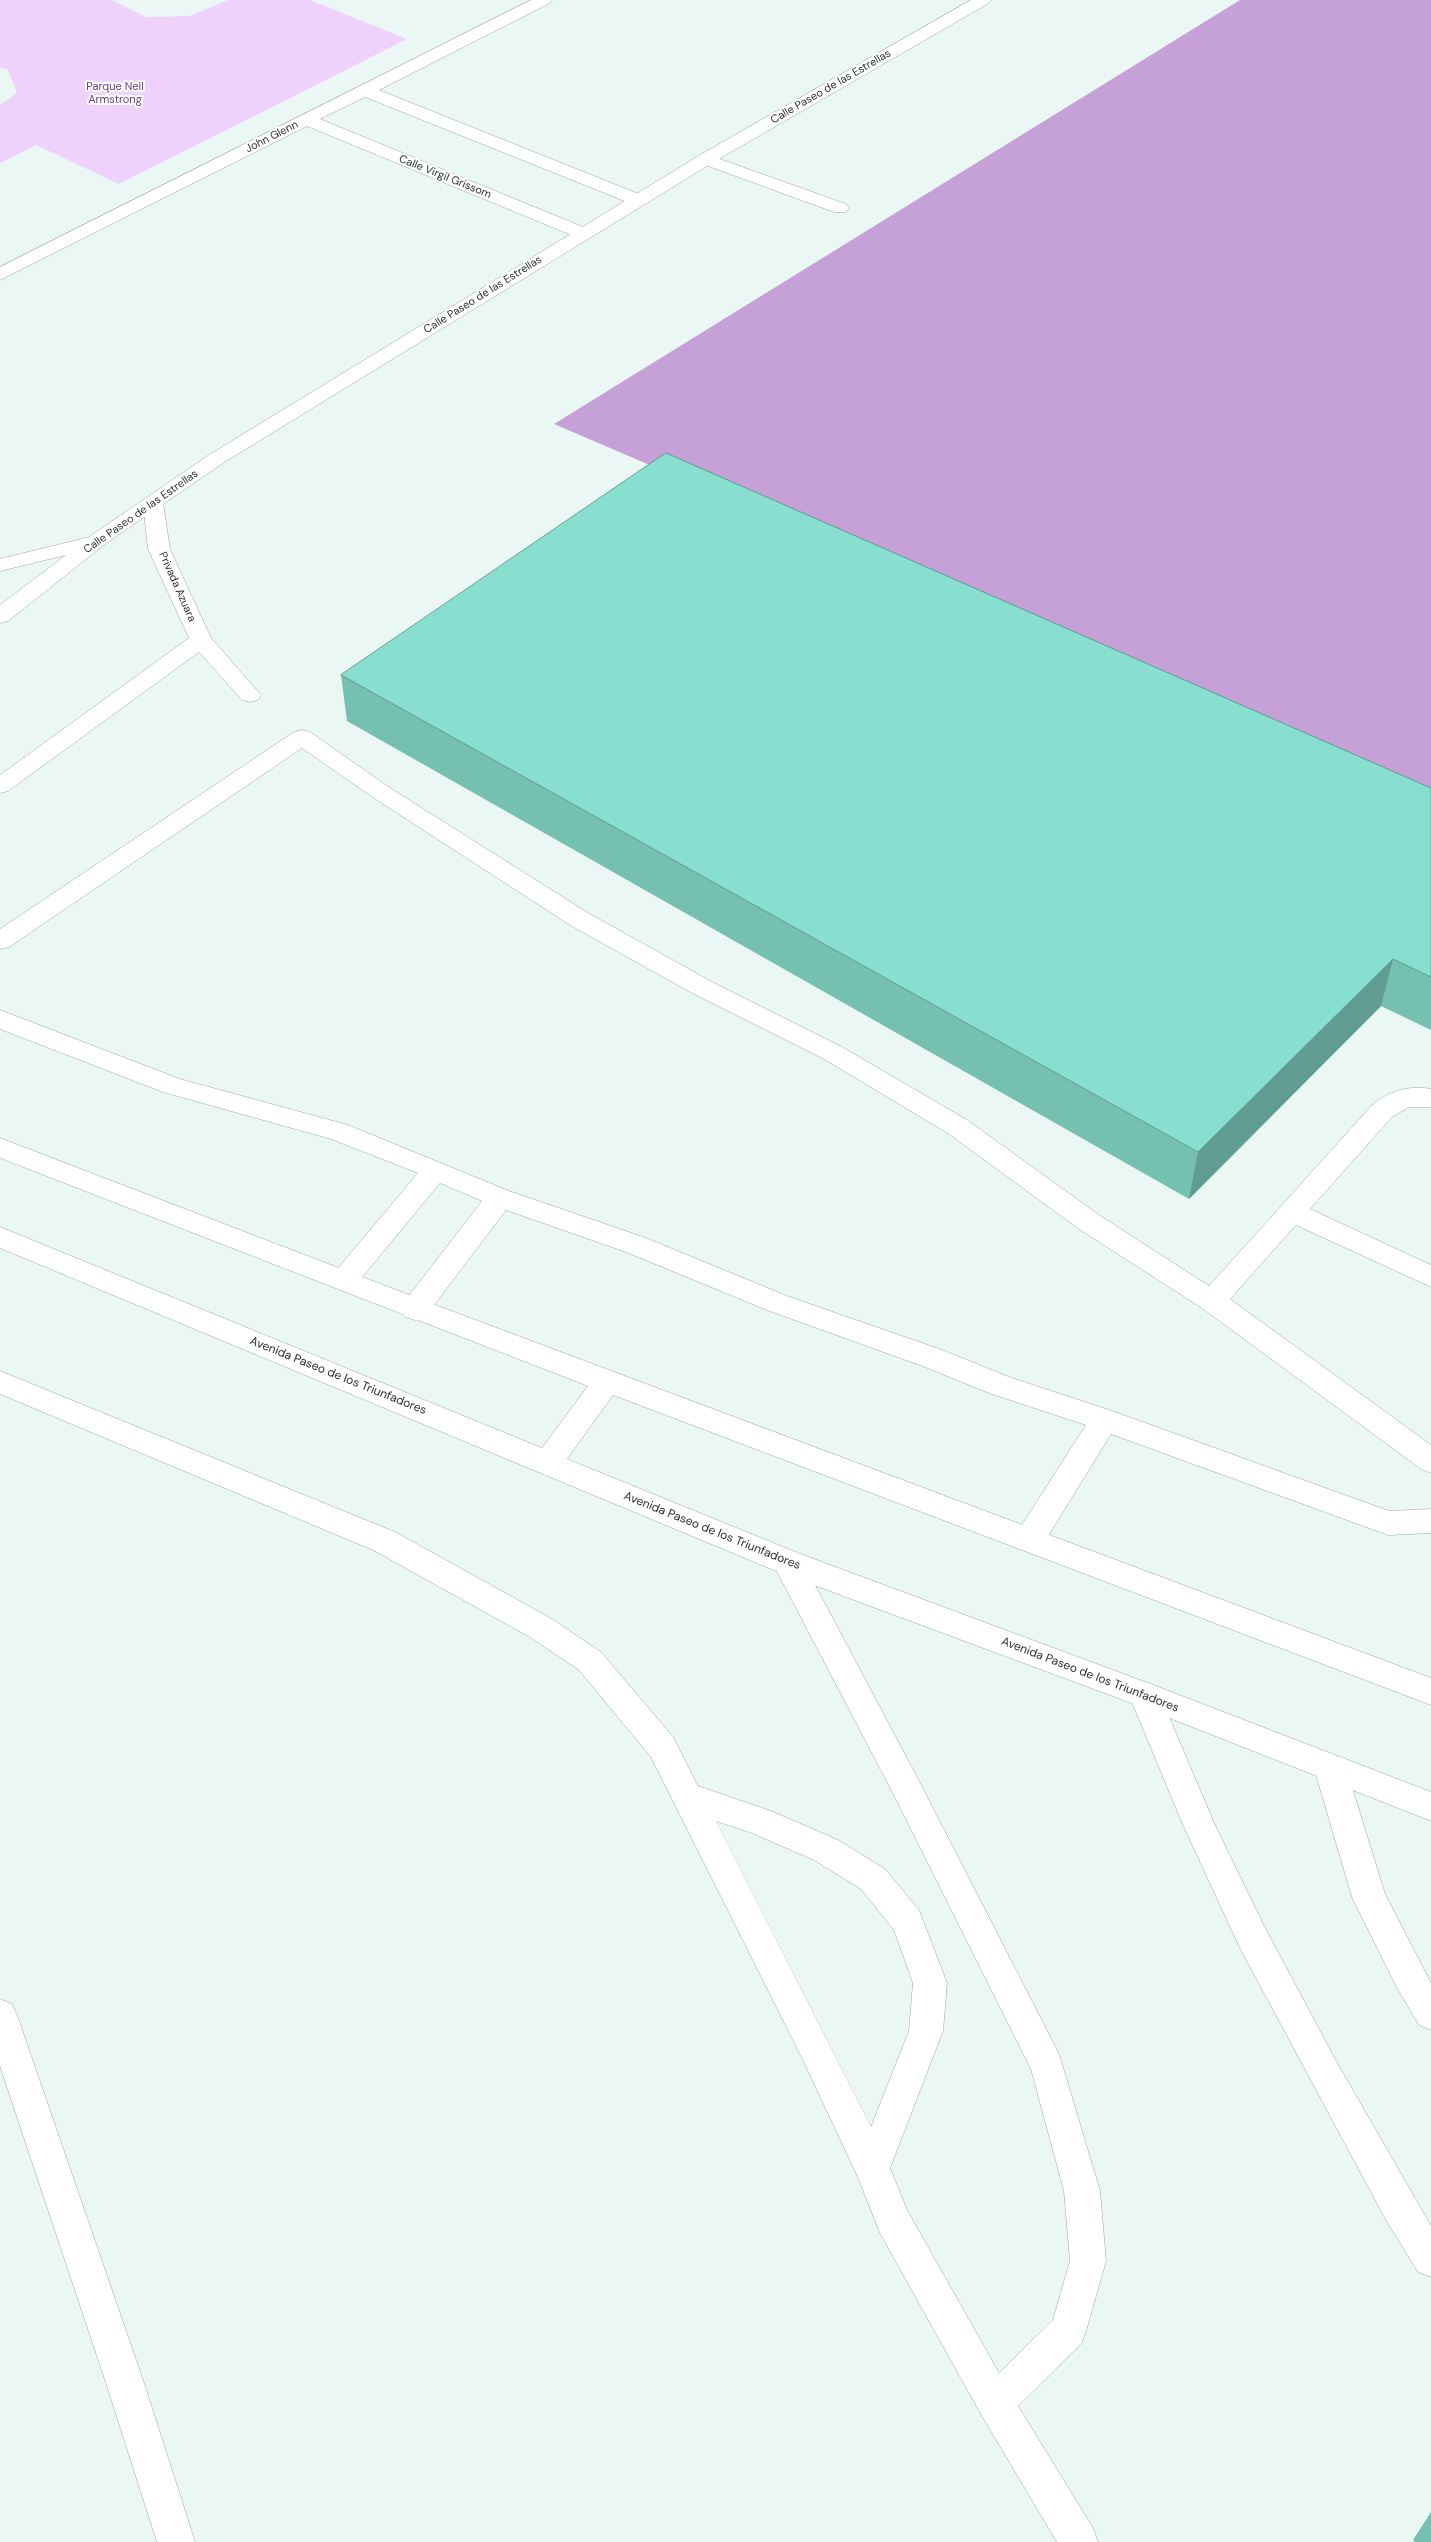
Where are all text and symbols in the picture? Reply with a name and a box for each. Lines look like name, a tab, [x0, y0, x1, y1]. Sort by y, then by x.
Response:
street label: Calle Paseo de las Estrellas	[769, 47, 893, 127]
park label: Parque Neil Armstrong	[86, 80, 144, 106]
street label: John Glenn	[243, 118, 301, 156]
street label: Calle Virgil Grissom	[397, 152, 493, 202]
street label: Calle Paseo de las Estrellas	[422, 253, 544, 337]
street label: Calle Paseo de las Estrellas	[81, 467, 201, 557]
street label: Privada Azuara	[156, 550, 198, 624]
street label: Avenida Paseo de los Triunfadores	[248, 1334, 428, 1418]
street label: Avenida Paseo de los Triunfadores	[622, 1489, 802, 1573]
street label: Avenida Paseo de los Triunfadores	[999, 1634, 1181, 1716]

